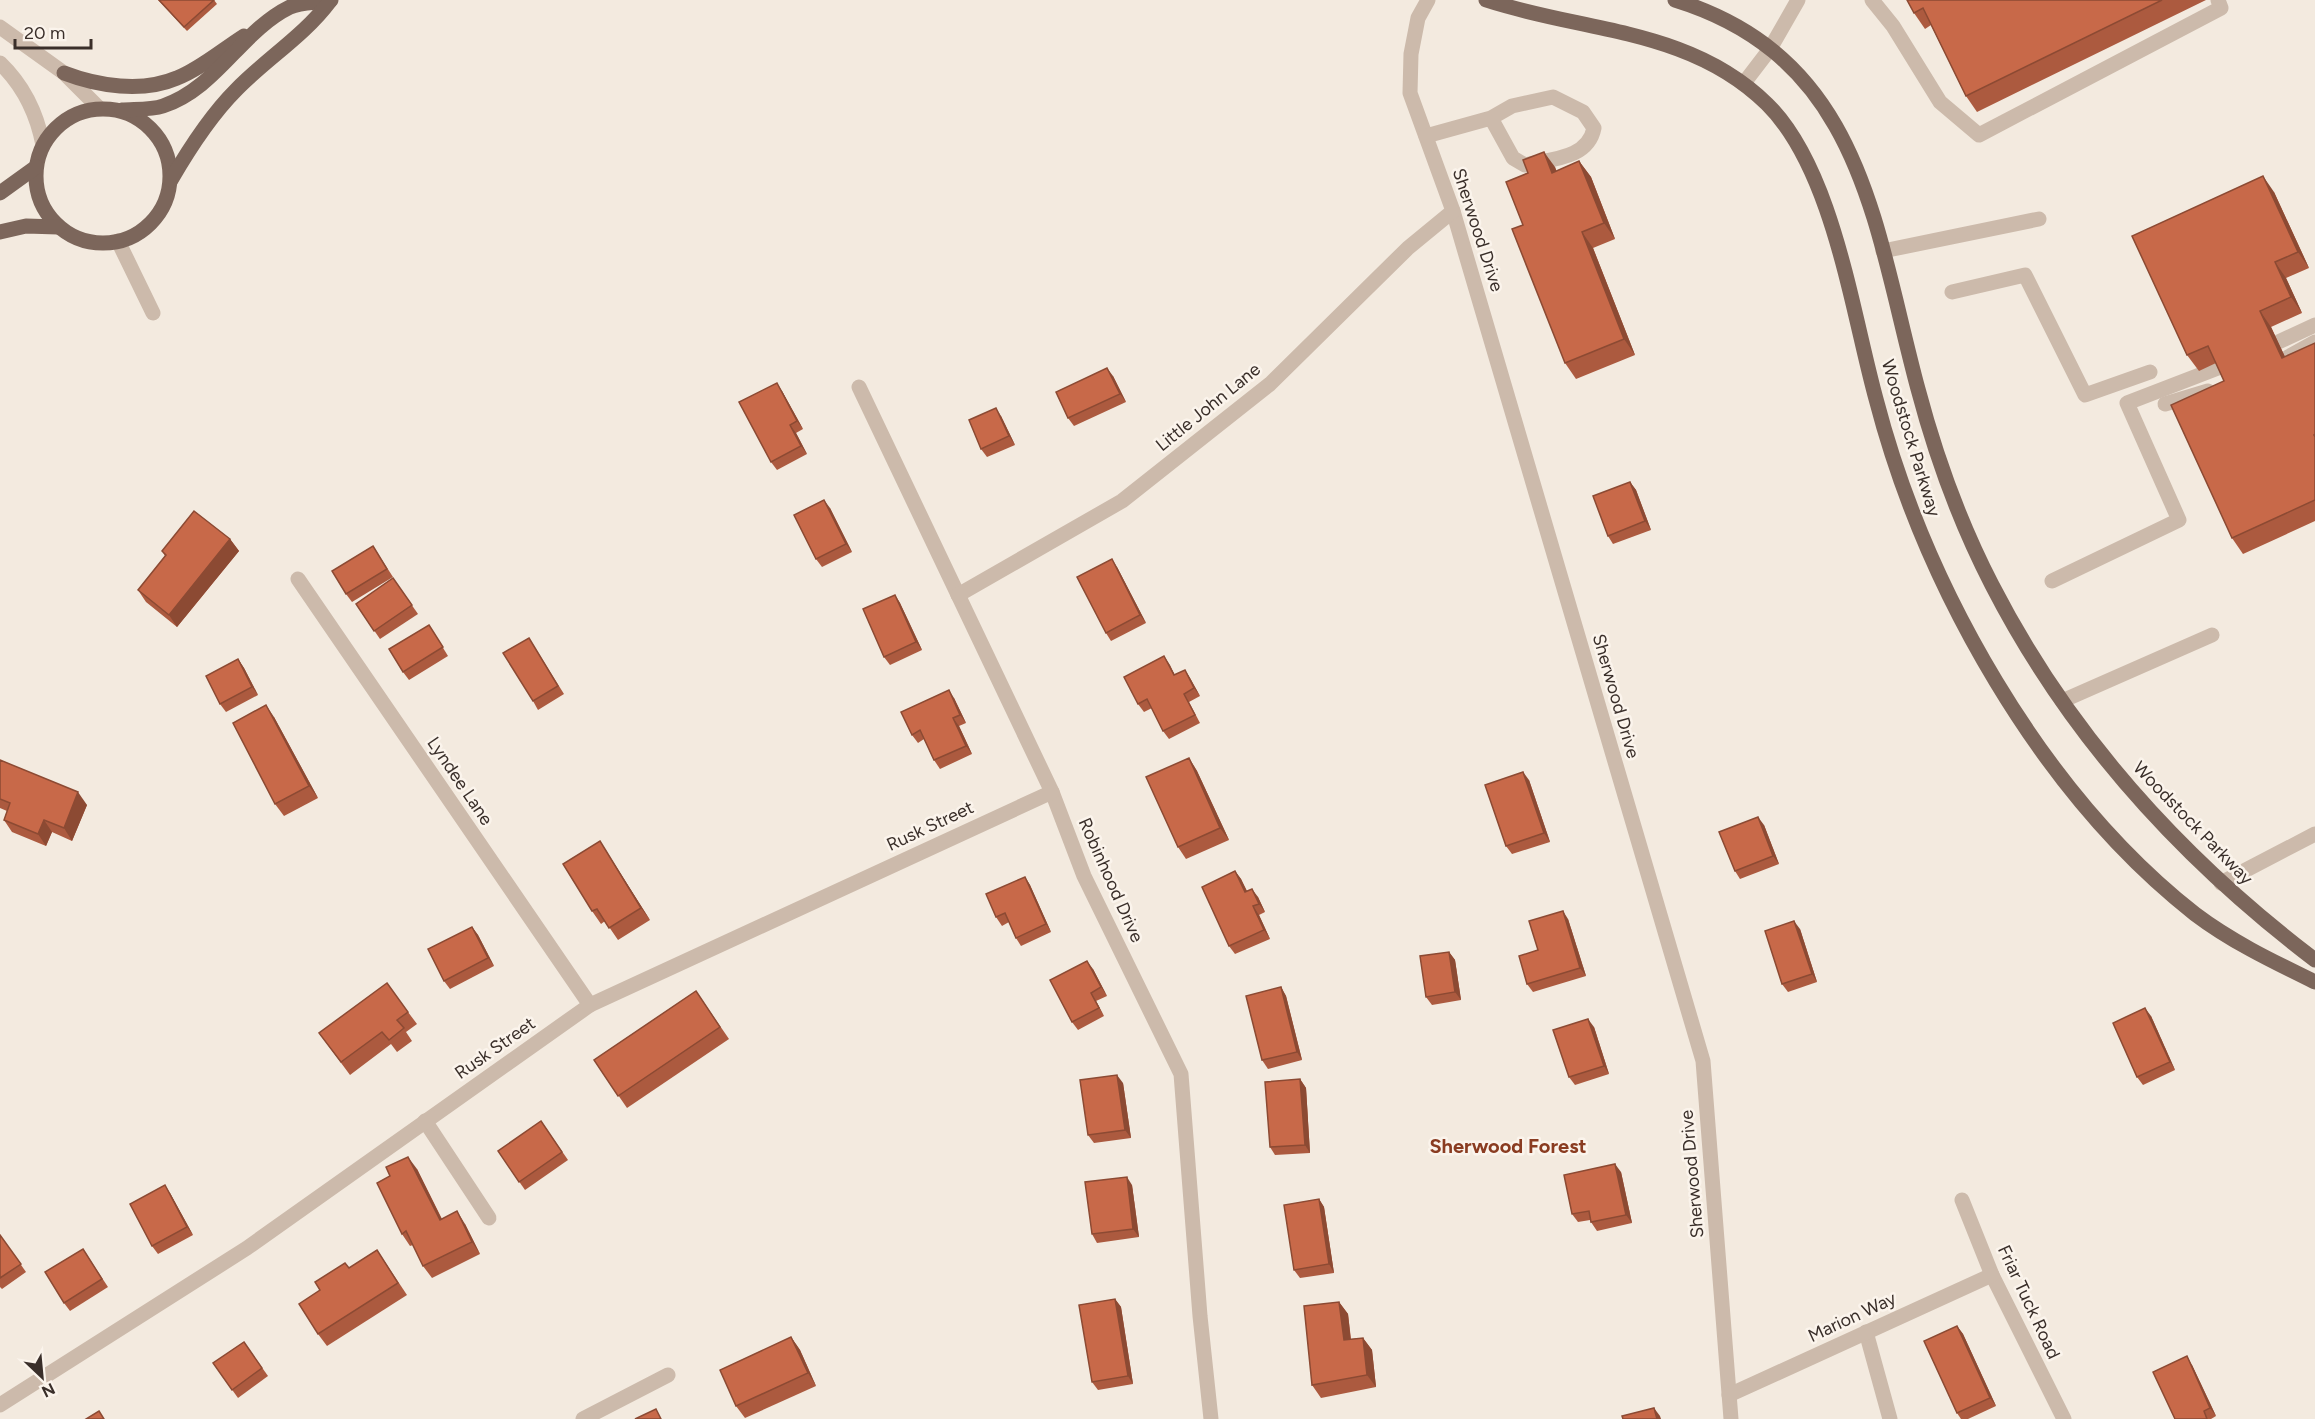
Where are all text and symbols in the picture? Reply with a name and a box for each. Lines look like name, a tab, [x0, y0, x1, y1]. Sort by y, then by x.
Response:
scale bar	[15, 12, 92, 50]
text: 20 m	[24, 22, 65, 44]
street label: Sherwood Drive	[1448, 166, 1508, 295]
street label: Woodstock Parkway	[1877, 357, 1946, 520]
street label: Little John Lane	[1151, 358, 1265, 456]
street label: Sherwood Drive	[1588, 631, 1644, 761]
street label: Lyndee Lane	[422, 733, 498, 830]
street label: Woodstock Parkway	[2128, 757, 2258, 890]
street label: Rusk Street	[883, 796, 977, 856]
street label: Robinhood Drive	[1074, 814, 1148, 946]
street label: Rusk Street	[450, 1012, 540, 1084]
street label: Sherwood Drive	[1675, 1109, 1709, 1239]
district label: Sherwood Forest	[1429, 1134, 1587, 1158]
street label: Friar Tuck Road	[1993, 1242, 2065, 1362]
street label: Marion Way	[1804, 1287, 1900, 1347]
north arrow	[12, 1347, 72, 1407]
text: N	[39, 1379, 58, 1401]

